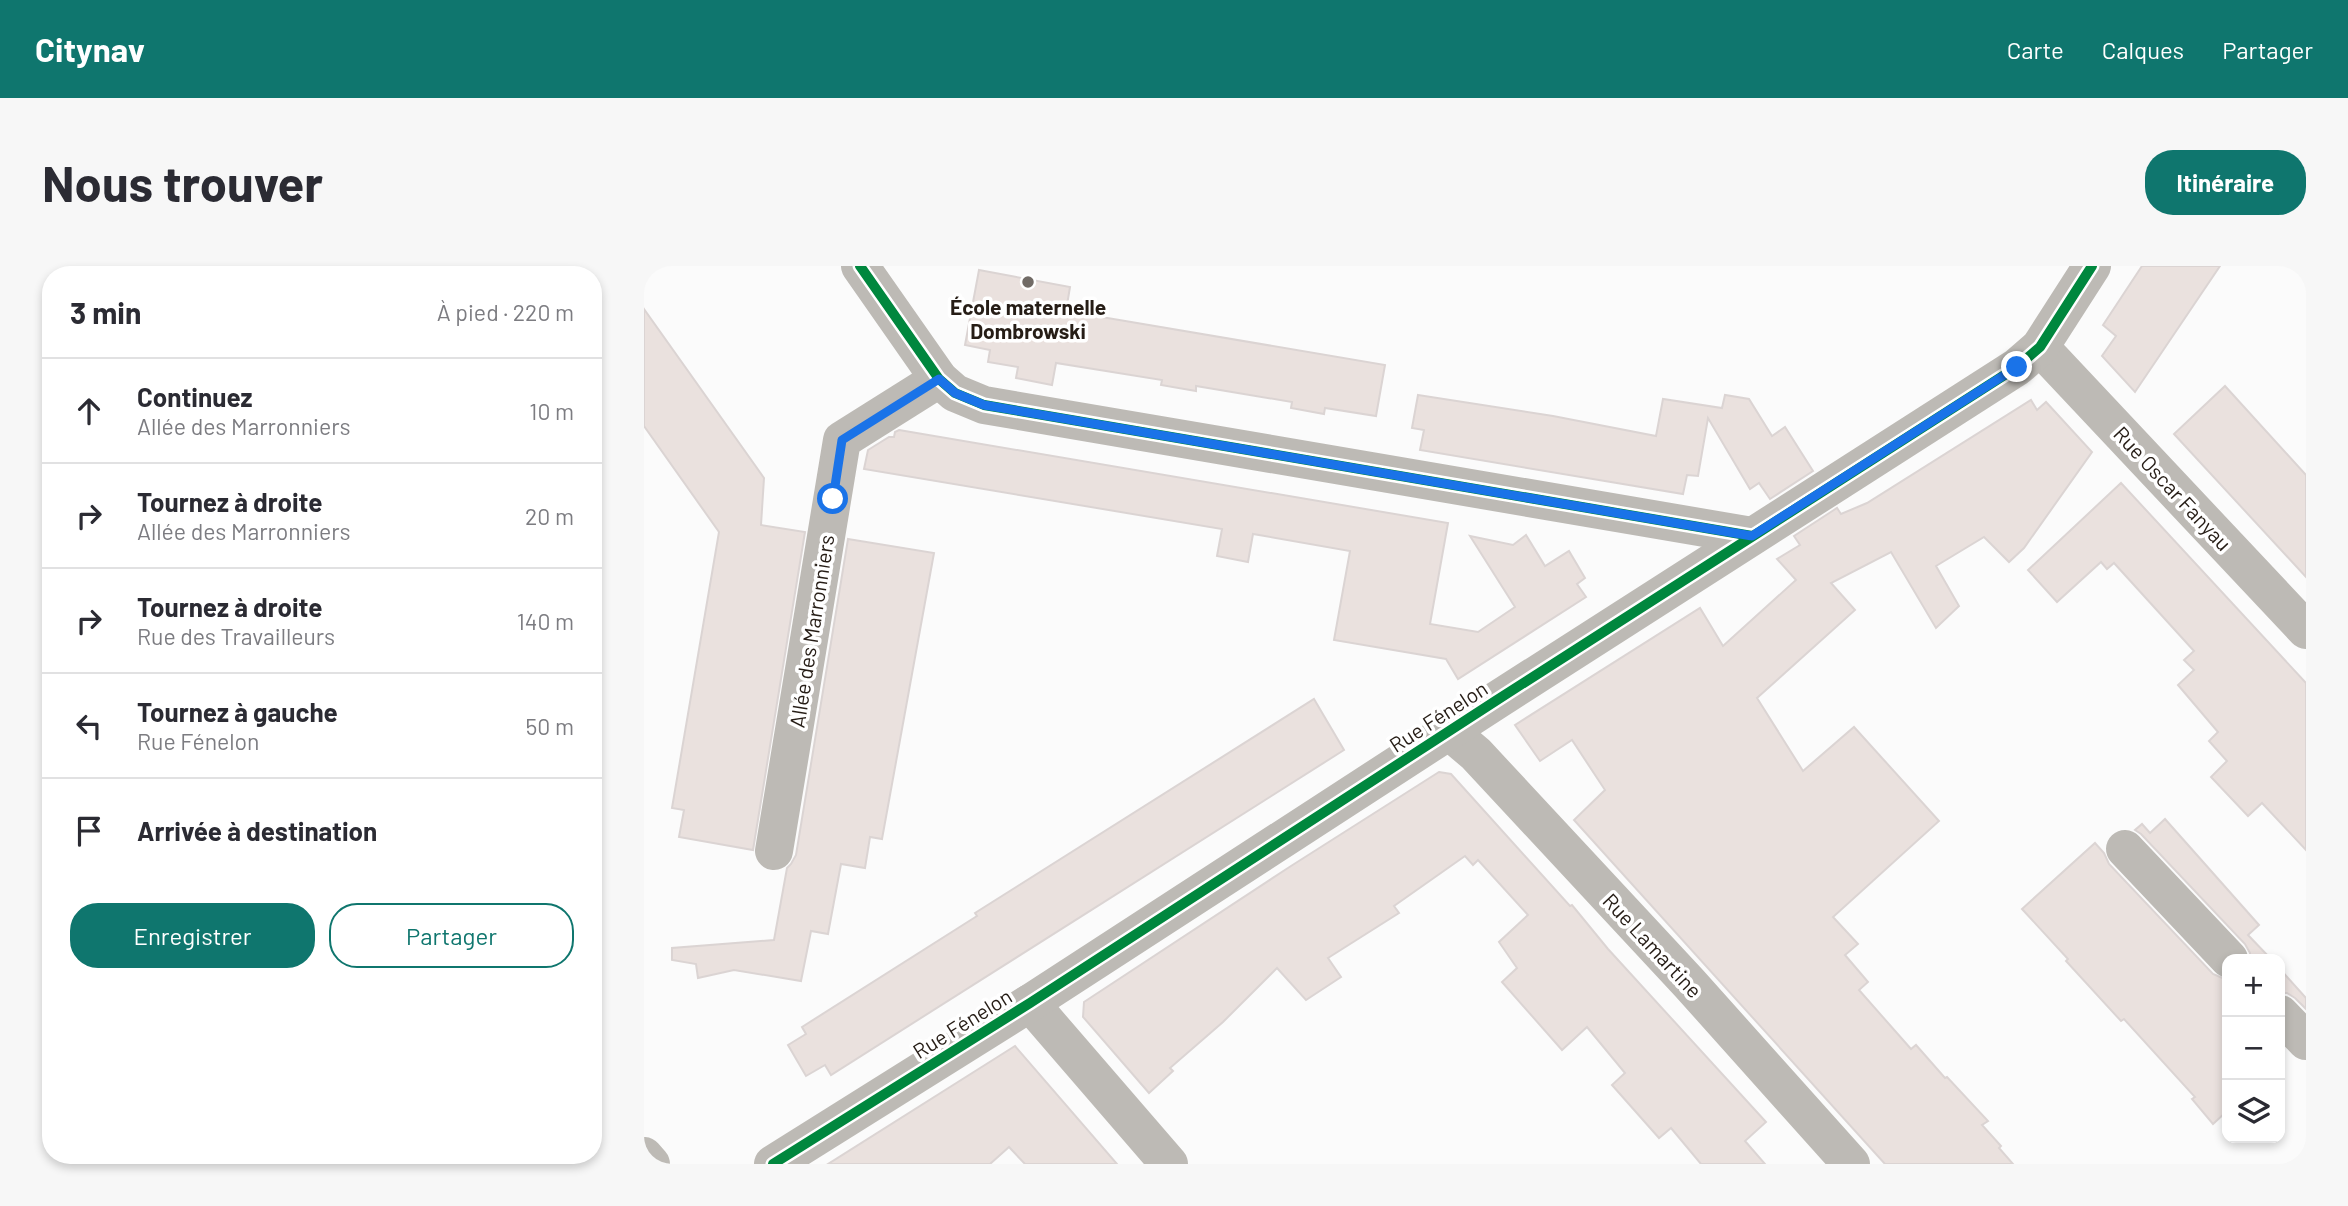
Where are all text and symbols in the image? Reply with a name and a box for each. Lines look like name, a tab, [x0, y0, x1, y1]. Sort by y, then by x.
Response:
text: Citynav	[35, 29, 145, 69]
text: Carte	[2007, 35, 2064, 64]
text: Calques	[2102, 35, 2184, 64]
text: Partager	[2222, 35, 2313, 64]
button: Itinéraire	[2145, 150, 2306, 215]
text: Nous trouver	[42, 153, 323, 212]
marker: École maternelle Dombrowski	[1020, 274, 1036, 290]
text: 3 min	[70, 294, 141, 330]
place label: École maternelle Dombrowski	[950, 294, 1106, 343]
text: À pied · 220 m	[437, 298, 574, 326]
route end	[2001, 351, 2032, 382]
text: Continuez	[137, 381, 253, 412]
icon: ahead	[70, 392, 108, 430]
text: 10 m	[529, 397, 574, 425]
text: Allée des Marronniers	[137, 412, 351, 440]
street label: Rue Oscar Fanyau	[2109, 421, 2237, 555]
route start	[817, 483, 848, 514]
text: Tournez à droite	[137, 486, 322, 517]
icon: right	[70, 497, 108, 535]
text: 20 m	[525, 502, 574, 530]
text: Allée des Marronniers	[137, 517, 351, 545]
street label: Allée des Marronniers	[783, 533, 839, 729]
text: Tournez à droite	[137, 591, 322, 622]
icon: right	[70, 602, 108, 640]
text: 140 m	[517, 607, 574, 635]
text: Rue des Travailleurs	[137, 622, 335, 650]
street label: Rue Fénelon	[1384, 675, 1492, 757]
text: Tournez à gauche	[137, 696, 338, 727]
icon: left	[70, 707, 108, 745]
text: 50 m	[526, 712, 574, 740]
text: Rue Fénelon	[137, 727, 259, 755]
icon: arrive	[70, 812, 108, 850]
text: Arrivée à destination	[137, 815, 377, 846]
street label: Rue Lamartine	[1598, 888, 1708, 1002]
button: Enregistrer	[70, 903, 315, 968]
button: Partager	[329, 903, 574, 968]
map controls	[2222, 954, 2285, 1143]
button: +	[2222, 954, 2285, 1017]
street label: Rue Fénelon	[908, 983, 1016, 1063]
button: −	[2222, 1017, 2285, 1080]
button: layers	[2222, 1080, 2285, 1143]

